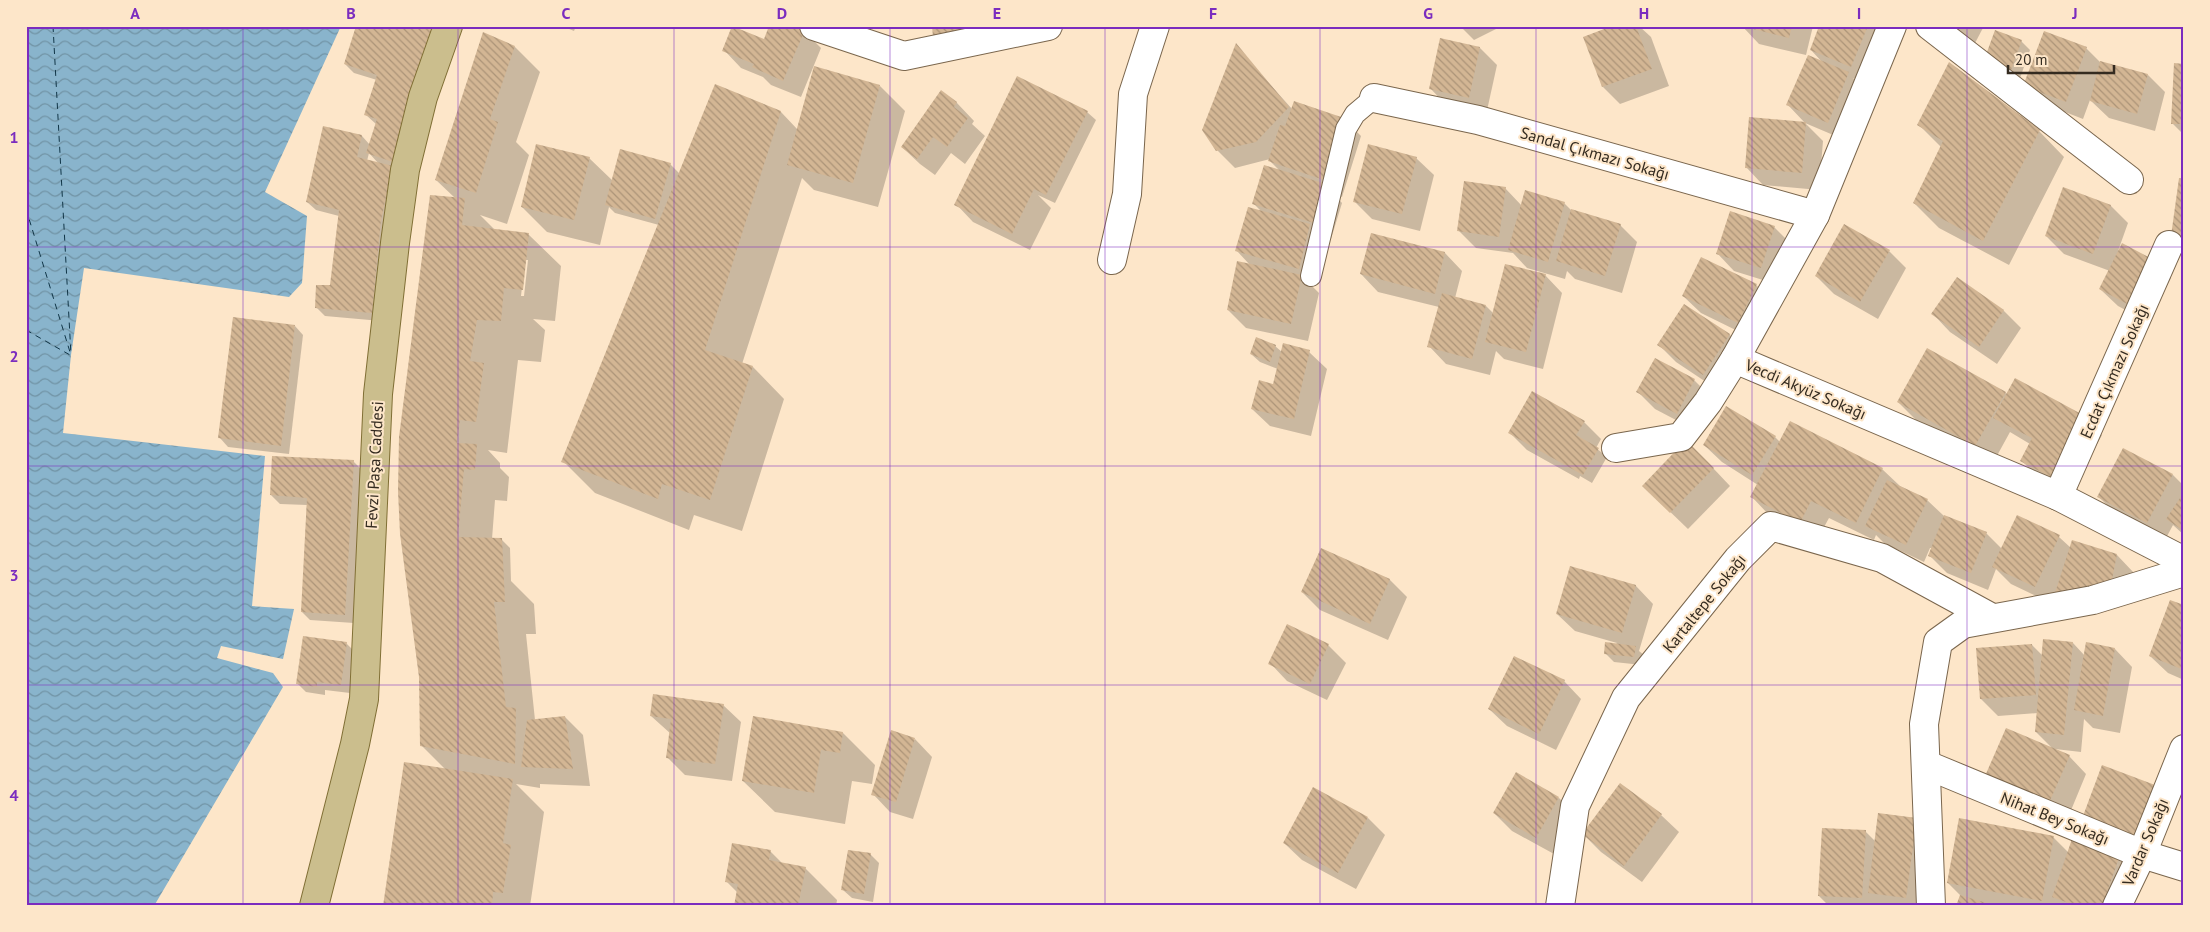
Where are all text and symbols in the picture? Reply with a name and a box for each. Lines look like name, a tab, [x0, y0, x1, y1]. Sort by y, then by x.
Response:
text: A	[130, 3, 140, 23]
text: B	[346, 3, 356, 23]
text: C	[562, 3, 571, 23]
text: D	[777, 3, 787, 23]
text: E	[993, 3, 1001, 23]
text: F	[1209, 3, 1217, 23]
text: G	[1423, 3, 1433, 23]
text: H	[1639, 3, 1649, 23]
text: I	[1857, 3, 1861, 23]
text: J	[2071, 3, 2078, 23]
scale bar	[2008, 42, 2114, 74]
text: 20 m	[2015, 50, 2048, 69]
street label: Sandal Çıkmazı Sokağı	[1518, 122, 1672, 184]
text: 1	[9, 127, 19, 147]
street label: Ecdat Çıkmazı Sokağı	[2075, 301, 2153, 441]
text: 2	[9, 346, 19, 366]
street label: Vecdi Akyüz Sokağı	[1742, 354, 1870, 424]
street label: Fevzi Paşa Caddesi	[361, 401, 387, 529]
street label: Kartaltepe Sokağı	[1658, 550, 1750, 656]
text: 3	[9, 565, 19, 585]
text: 4	[9, 785, 19, 805]
street label: Nihat Bey Sokağı	[1998, 787, 2112, 849]
street label: Vardar Sokağı	[2117, 795, 2172, 890]

